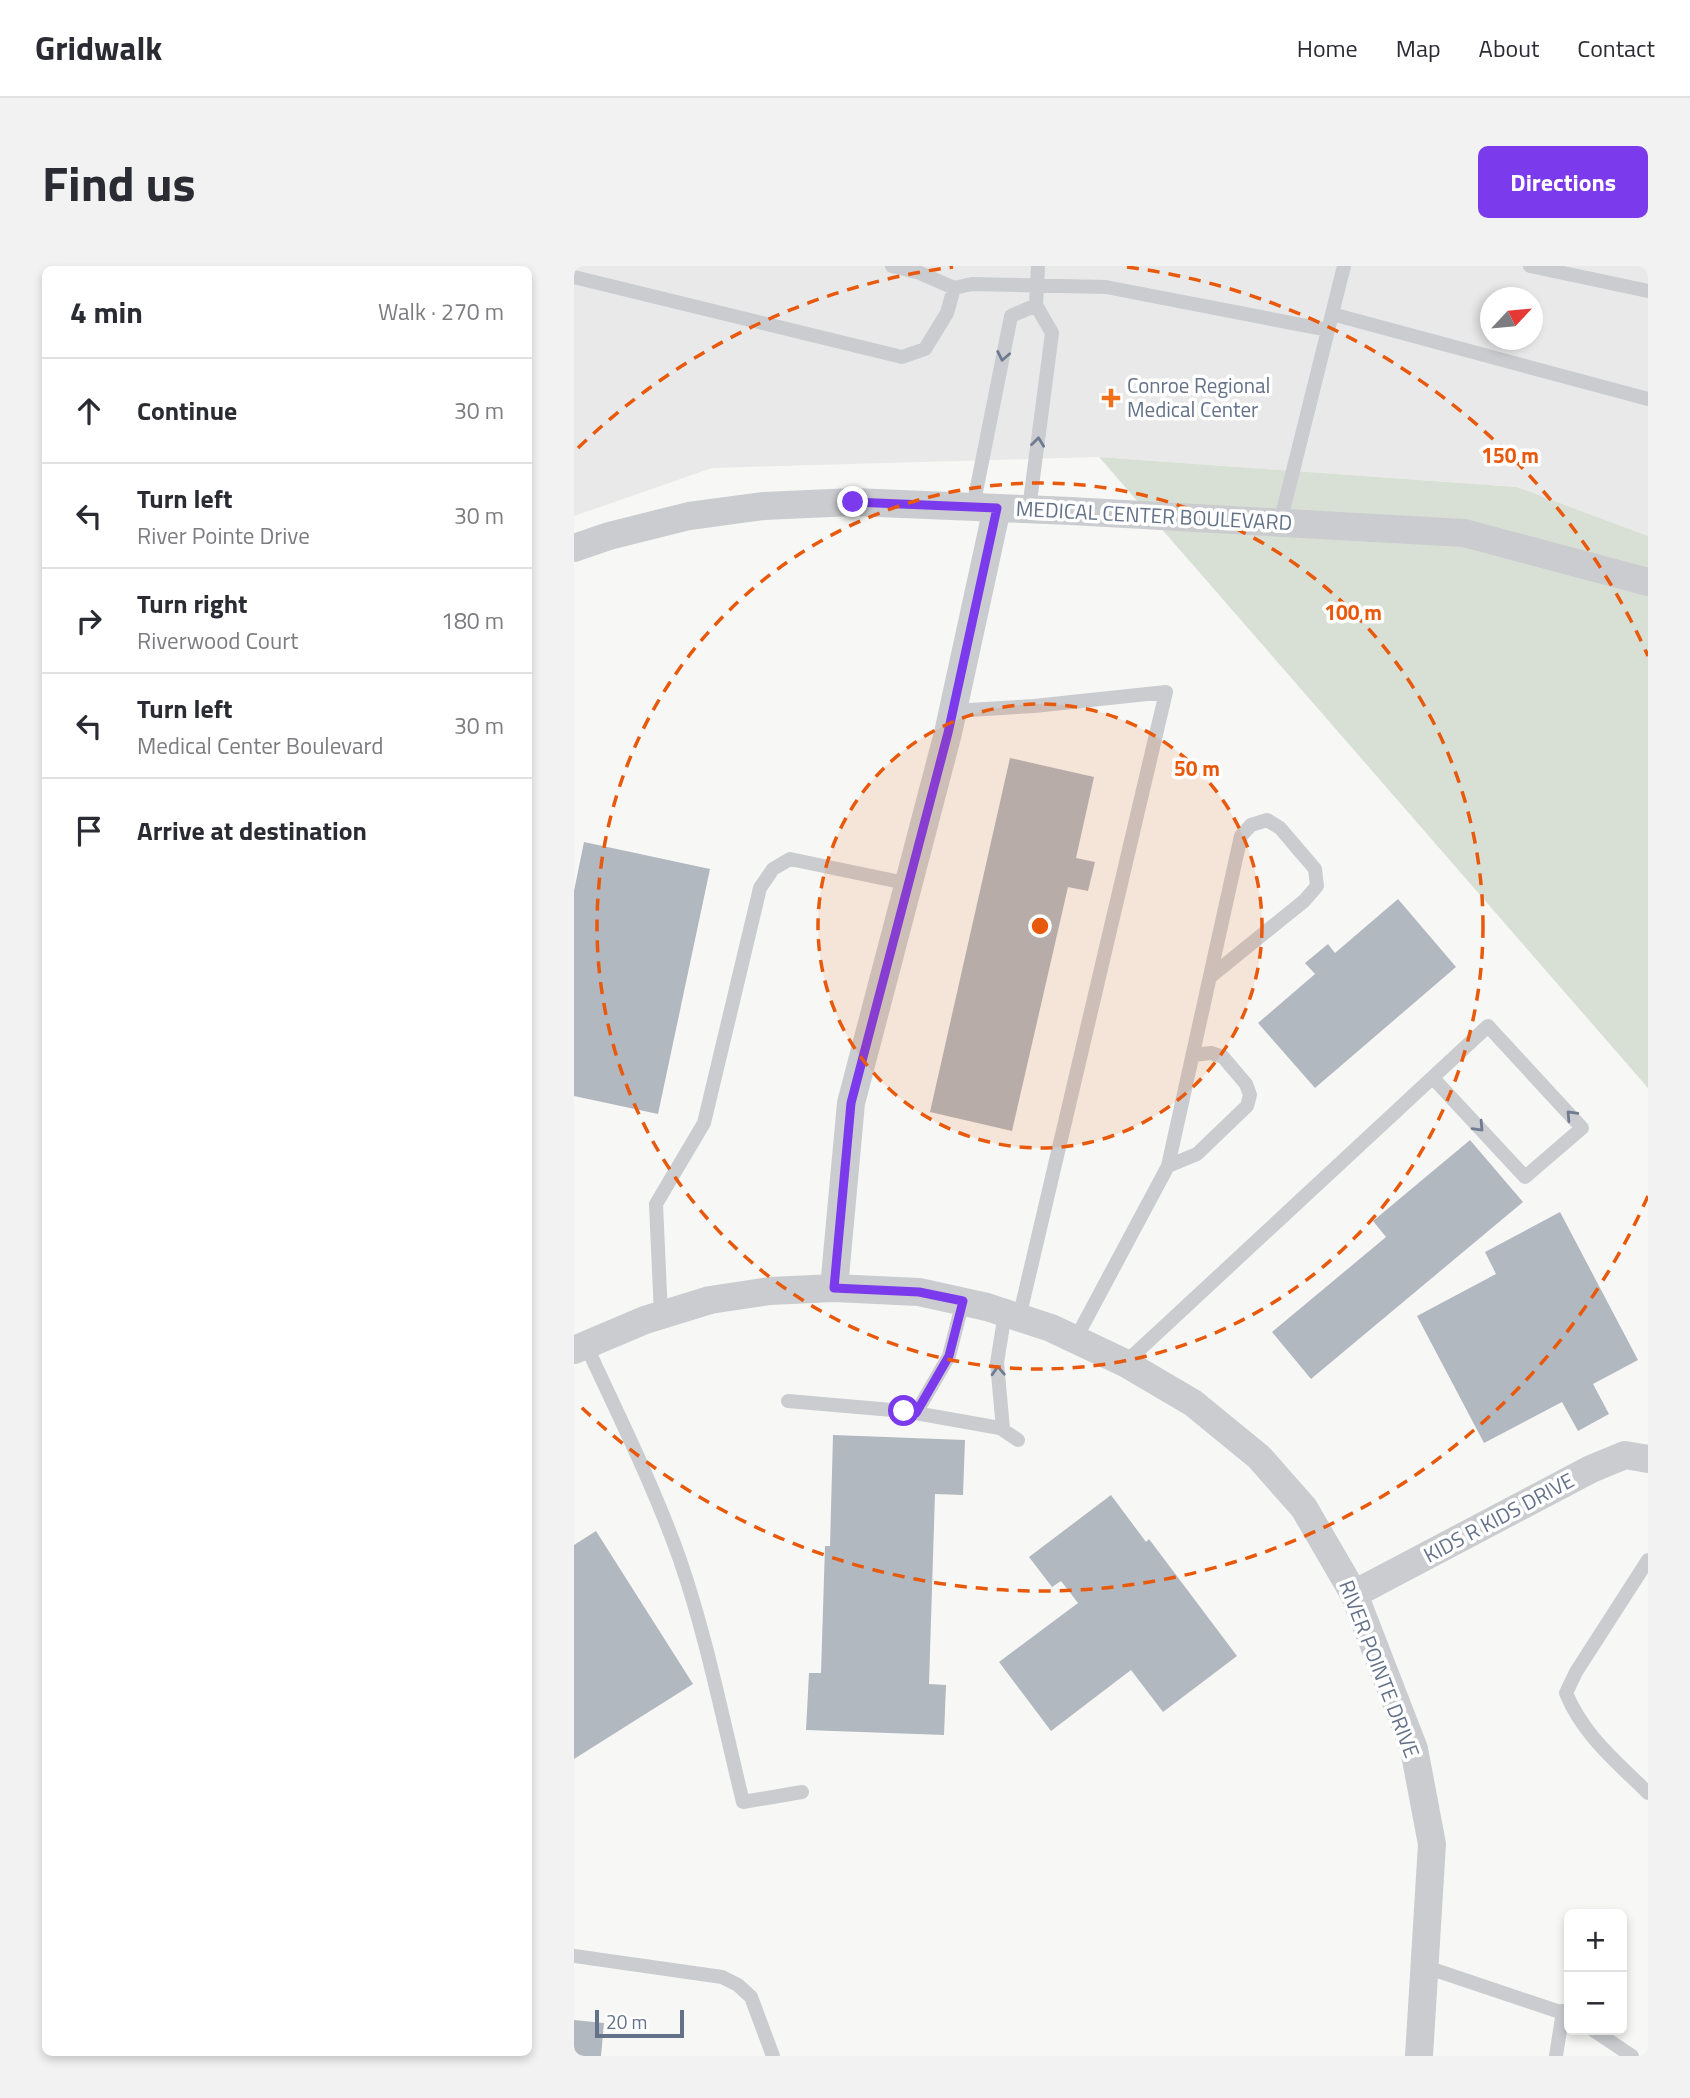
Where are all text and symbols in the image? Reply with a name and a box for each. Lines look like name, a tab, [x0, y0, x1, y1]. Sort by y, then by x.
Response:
text: Gridwalk	[35, 23, 162, 73]
text: Home	[1297, 30, 1358, 66]
text: Map	[1396, 30, 1441, 66]
text: About	[1479, 30, 1539, 66]
text: Contact	[1577, 30, 1655, 66]
text: Find us	[42, 145, 196, 220]
button: Directions	[1478, 146, 1648, 218]
north arrow	[1480, 287, 1543, 350]
text: 4 min	[70, 289, 143, 335]
text: Walk · 270 m	[378, 294, 504, 329]
one-way arrow	[996, 350, 1011, 362]
place label: Conroe Regional Medical Center	[1127, 369, 1270, 425]
marker: Conroe Regional Medical Center	[1101, 388, 1121, 408]
text: Continue	[137, 391, 237, 430]
icon: ahead	[70, 392, 108, 430]
text: 30 m	[454, 393, 504, 428]
one-way arrow	[1030, 436, 1045, 447]
text: 150 m	[1481, 439, 1539, 471]
text: Turn left	[137, 479, 232, 518]
route end	[837, 486, 868, 517]
street label: MEDICAL CENTER BOULEVARD	[1015, 492, 1293, 538]
icon: left	[70, 497, 108, 535]
text: 30 m	[454, 498, 504, 533]
text: River Pointe Drive	[137, 518, 310, 553]
text: Turn right	[137, 584, 248, 623]
text: 100 m	[1324, 596, 1382, 628]
icon: right	[70, 602, 108, 640]
text: 180 m	[441, 603, 504, 638]
text: Riverwood Court	[137, 623, 298, 658]
text: Turn left	[137, 689, 232, 728]
icon: left	[70, 707, 108, 745]
text: 30 m	[454, 708, 504, 743]
text: Medical Center Boulevard	[137, 728, 383, 763]
text: 50 m	[1174, 752, 1220, 784]
text: Arrive at destination	[137, 811, 367, 850]
icon: arrive	[70, 812, 108, 850]
centre of rings	[1028, 914, 1052, 938]
one-way arrow	[1566, 1110, 1579, 1123]
one-way arrow	[1471, 1119, 1483, 1132]
one-way arrow	[991, 1365, 1006, 1376]
route start	[888, 1395, 919, 1426]
street label: KIDS R KIDS DRIVE	[1418, 1464, 1579, 1570]
street label: RIVER POINTE DRIVE	[1331, 1575, 1429, 1762]
map controls	[1564, 1909, 1627, 2035]
button: +	[1564, 1909, 1627, 1972]
button: −	[1564, 1972, 1627, 2035]
scale bar	[595, 2007, 684, 2039]
text: 20 m	[606, 2007, 647, 2036]

